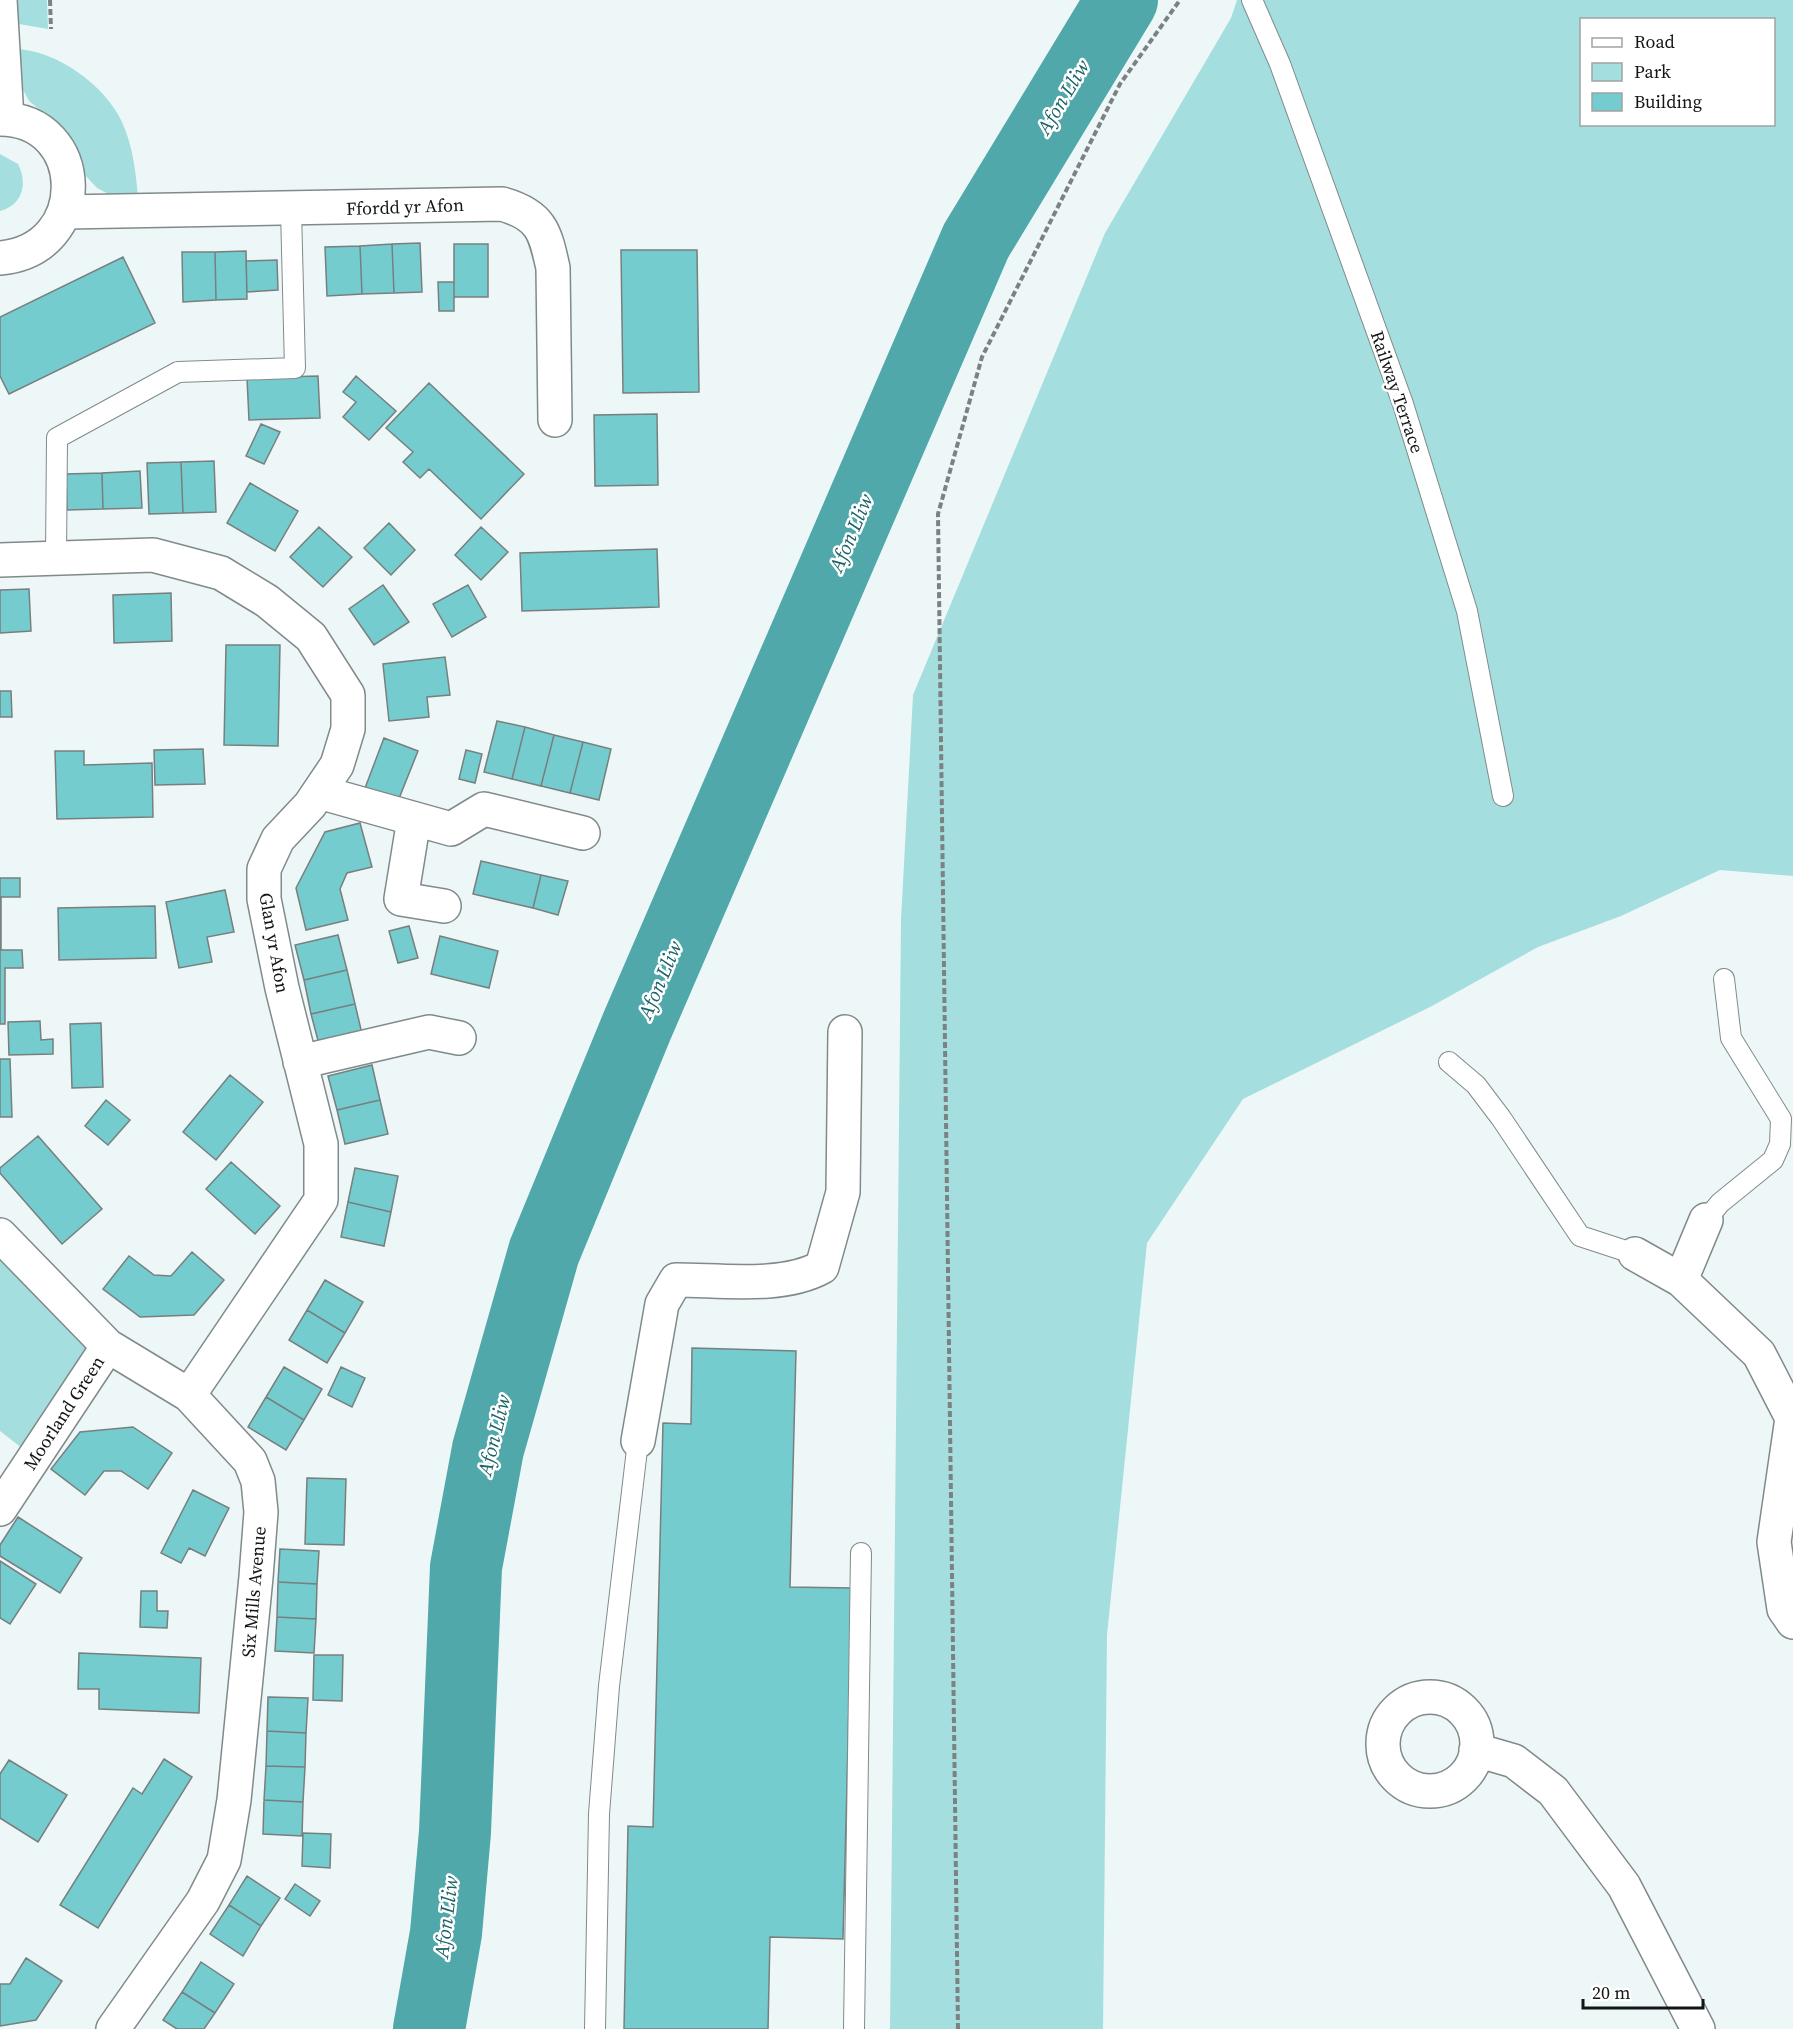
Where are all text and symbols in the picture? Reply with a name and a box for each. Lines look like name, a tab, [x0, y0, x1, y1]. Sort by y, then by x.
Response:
legend	[1580, 18, 1775, 126]
text: Road	[1634, 29, 1675, 54]
water label: Afon Lliw	[1029, 54, 1096, 140]
text: Park	[1634, 59, 1671, 84]
text: Building	[1634, 89, 1702, 114]
street label: Ffordd yr Afon	[346, 192, 464, 221]
street label: Railway Terrace	[1365, 327, 1430, 456]
water label: Afon Lliw	[822, 489, 880, 577]
street label: Glan yr Afon	[253, 891, 296, 995]
water label: Afon Lliw	[631, 936, 689, 1024]
street label: Moorland Green	[17, 1351, 110, 1475]
water label: Afon Lliw	[470, 1391, 518, 1479]
street label: Six Mills Avenue	[235, 1525, 272, 1659]
water label: Afon Lliw	[427, 1874, 465, 1961]
scale bar	[1583, 1972, 1703, 2010]
text: 20 m	[1592, 1980, 1630, 2005]

